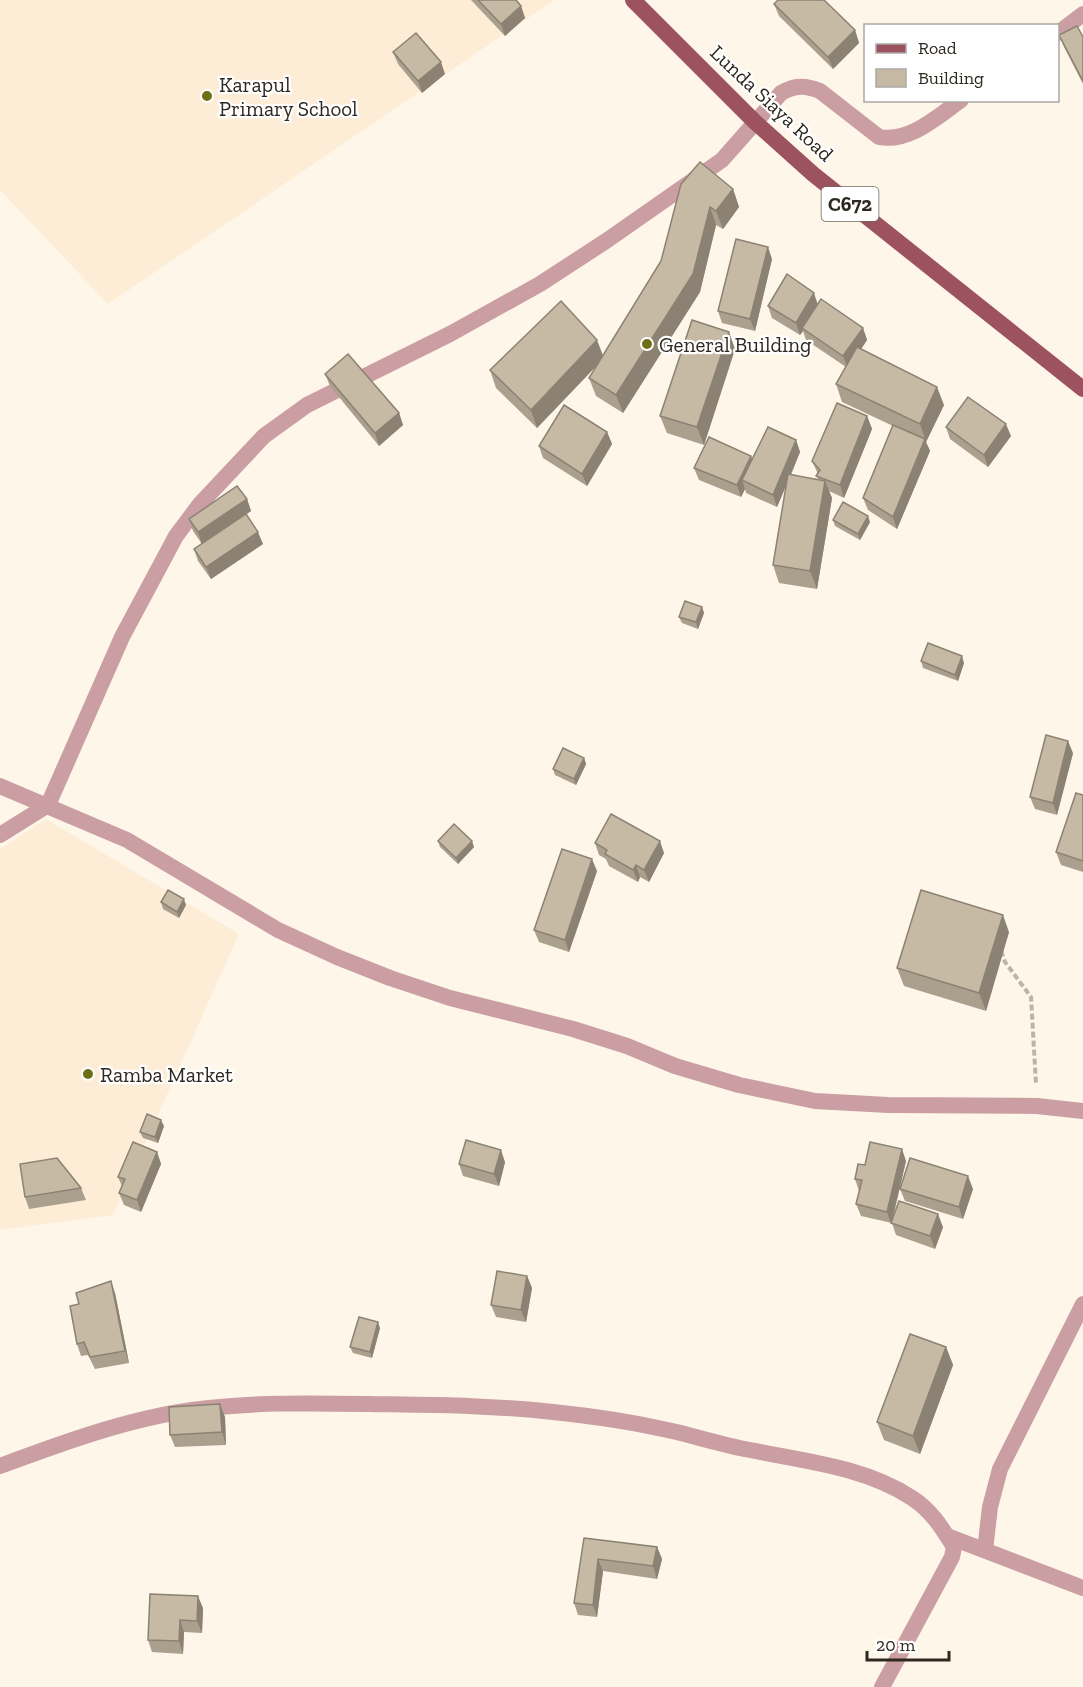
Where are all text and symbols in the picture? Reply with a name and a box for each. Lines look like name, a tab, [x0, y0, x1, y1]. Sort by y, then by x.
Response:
legend	[864, 24, 1059, 102]
text: Road	[918, 37, 957, 59]
street label: Lunda Siaya Road	[705, 40, 839, 167]
text: Building	[918, 67, 984, 89]
place label: Karapul Primary School	[219, 72, 358, 121]
marker: Karapul Primary School	[200, 89, 214, 103]
road number: C672	[822, 187, 878, 221]
place label: General Building	[659, 332, 812, 357]
marker: General Building	[640, 337, 654, 351]
place label: Ramba Market	[100, 1062, 233, 1087]
marker: Ramba Market	[81, 1067, 95, 1081]
scale bar	[867, 1624, 950, 1662]
text: 20 m	[876, 1634, 916, 1656]

